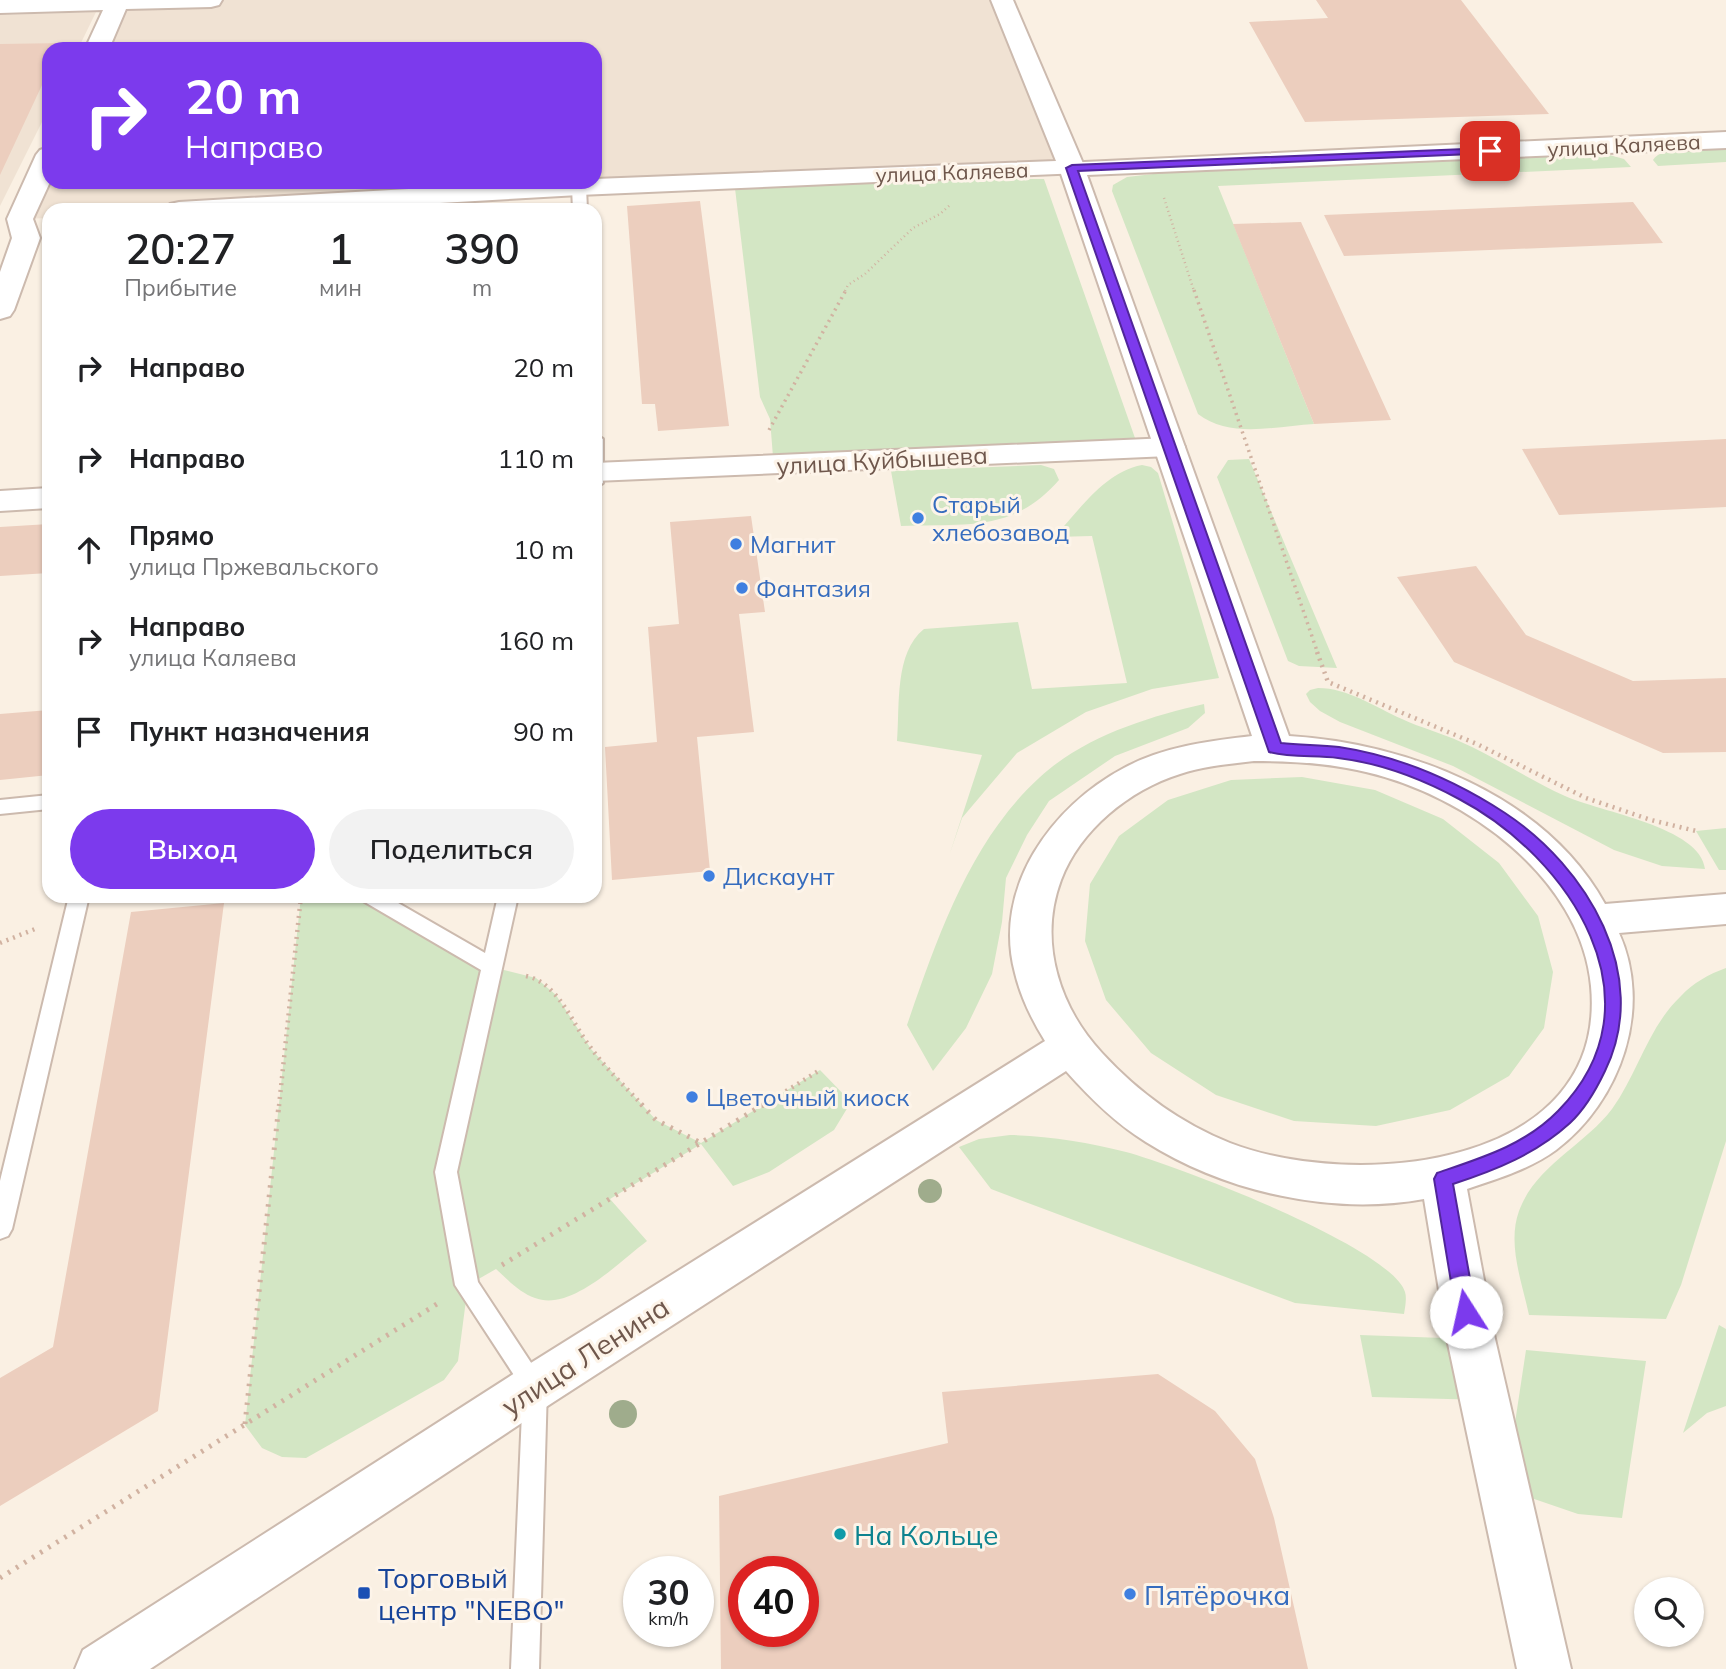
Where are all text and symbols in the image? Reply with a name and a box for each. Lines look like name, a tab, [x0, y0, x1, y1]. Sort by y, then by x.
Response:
text: 20 m	[185, 65, 301, 126]
icon: right	[70, 70, 161, 161]
pin	[1460, 121, 1520, 181]
text: Направо	[185, 126, 324, 166]
street label: улица Каляева	[1547, 128, 1701, 162]
icon: arrive	[1471, 132, 1509, 170]
street label: улица Каляева	[875, 156, 1029, 188]
text: 20:27	[125, 222, 236, 275]
text: 1	[328, 222, 353, 275]
text: 390	[444, 222, 520, 275]
text: Прибытие	[124, 273, 237, 302]
text: мин	[319, 273, 362, 302]
text: m	[472, 273, 492, 302]
icon: right	[70, 349, 108, 387]
text: Направо	[129, 351, 245, 384]
text: 20 m	[513, 351, 574, 384]
street label: улица Куйбышева	[776, 439, 988, 481]
icon: right	[70, 440, 108, 478]
text: Направо	[129, 442, 245, 475]
text: 110 m	[498, 442, 574, 475]
place label: Старый хлебозавод	[932, 489, 1069, 547]
marker: Старый хлебозавод	[910, 510, 926, 526]
text: Прямо	[129, 519, 214, 552]
place label: Магнит	[750, 529, 836, 559]
icon: ahead	[70, 531, 108, 569]
text: 10 m	[513, 533, 574, 566]
marker: Магнит	[728, 536, 744, 552]
text: улица Пржевальского	[129, 552, 379, 581]
place label: Фантазия	[756, 573, 871, 603]
marker: Фантазия	[734, 580, 750, 596]
text: Направо	[129, 610, 245, 643]
icon: right	[70, 622, 108, 660]
text: 160 m	[498, 624, 574, 657]
text: улица Каляева	[129, 643, 297, 672]
icon: arrive	[70, 713, 108, 751]
text: Пункт назначения	[129, 715, 370, 748]
text: 90 m	[513, 715, 574, 748]
button: Выход	[70, 809, 315, 889]
button: Поделиться	[329, 809, 574, 889]
place label: Дискаунт	[723, 861, 835, 891]
marker: Дискаунт	[701, 868, 717, 884]
place label: Цветочный киоск	[706, 1082, 909, 1112]
marker: Цветочный киоск	[684, 1089, 700, 1105]
position arrow	[1429, 1275, 1503, 1349]
street label: улица Ленина	[495, 1289, 675, 1423]
place label: На Кольце	[854, 1517, 998, 1552]
marker: На Кольце	[832, 1526, 848, 1542]
speed limit sign: 40	[728, 1556, 819, 1647]
place label: Торговый центр "NEBO"	[378, 1560, 564, 1627]
text: 30	[647, 1570, 690, 1614]
place label: Пятёрочка	[1144, 1577, 1290, 1612]
map controls	[1634, 1577, 1704, 1647]
button: search	[1634, 1577, 1704, 1647]
marker: Торговый центр "NEBO"	[356, 1585, 372, 1601]
marker: Пятёрочка	[1122, 1586, 1138, 1602]
text: km/h	[648, 1607, 689, 1630]

